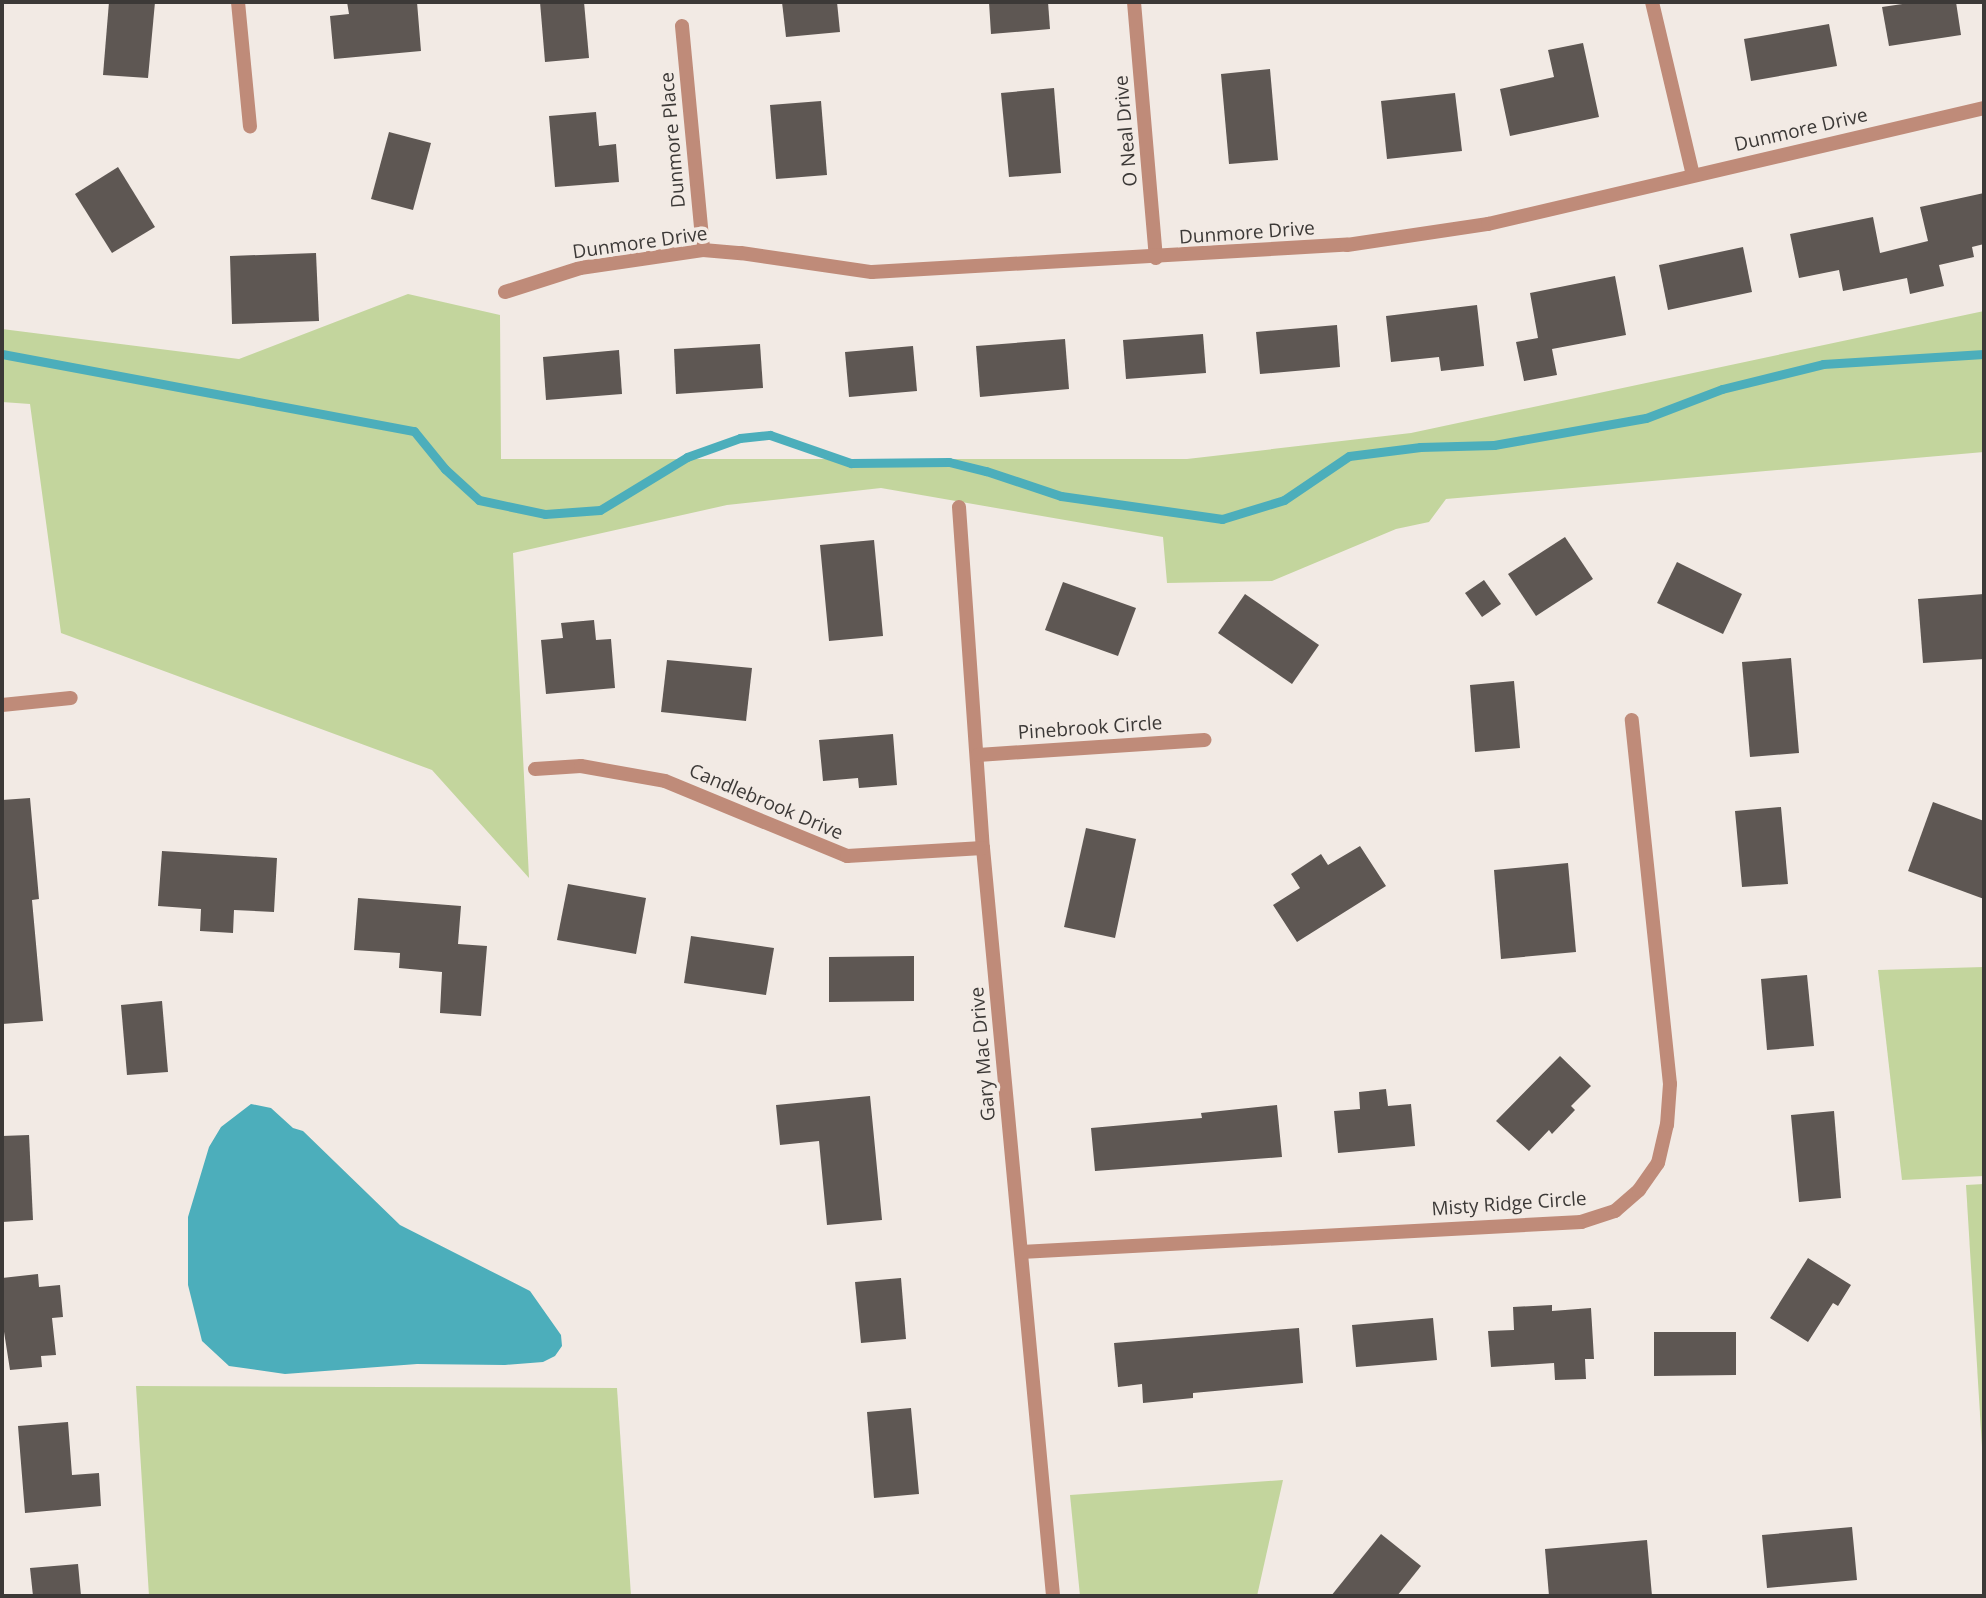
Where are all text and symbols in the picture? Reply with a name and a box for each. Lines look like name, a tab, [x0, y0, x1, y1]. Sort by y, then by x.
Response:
street label: Dunmore Place	[656, 71, 690, 209]
street label: O Neal Drive	[1110, 74, 1142, 188]
street label: Dunmore Drive	[1732, 104, 1870, 156]
street label: Dunmore Drive	[1178, 217, 1316, 249]
street label: Dunmore Drive	[571, 222, 709, 264]
street label: Pinebrook Circle	[1017, 712, 1163, 744]
street label: Candlebrook Drive	[686, 759, 846, 845]
street label: Gary Mac Drive	[966, 986, 1000, 1122]
street label: Misty Ridge Circle	[1431, 1187, 1587, 1221]

